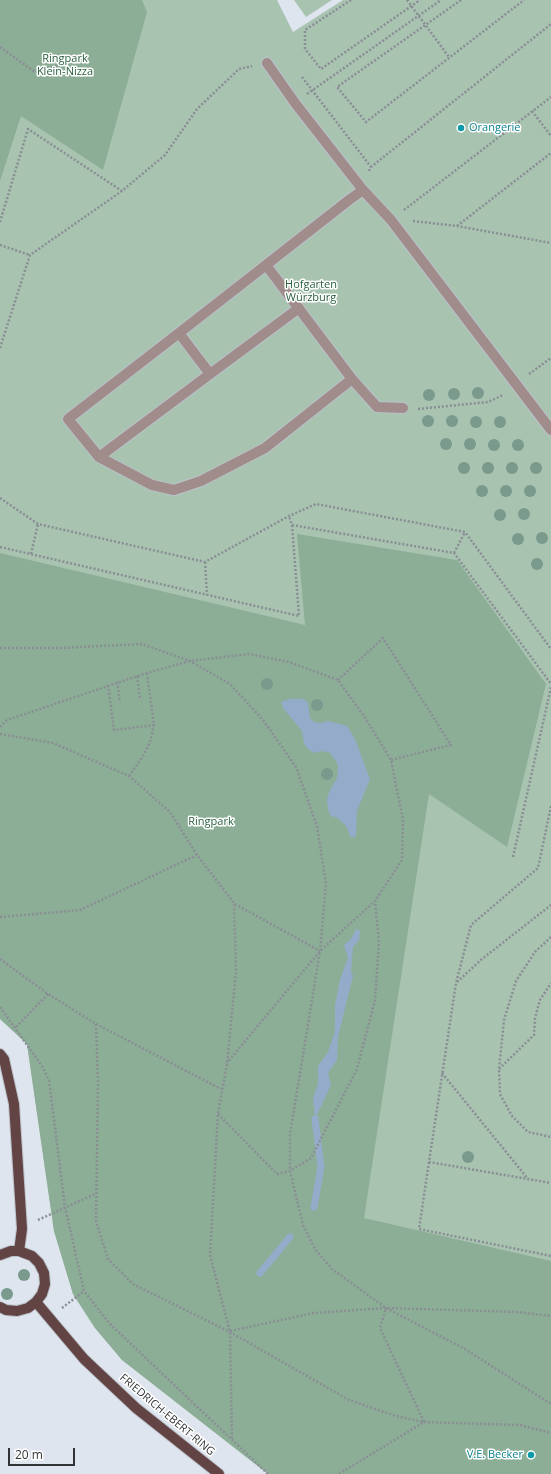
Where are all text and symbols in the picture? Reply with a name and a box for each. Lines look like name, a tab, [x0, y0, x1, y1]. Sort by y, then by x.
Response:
park label: Ringpark Klein-Nizza	[37, 52, 93, 78]
place label: Orangerie	[469, 121, 521, 135]
marker: Orangerie	[456, 123, 466, 133]
park label: Hofgarten Würzburg	[285, 278, 337, 304]
park label: Ringpark	[188, 815, 234, 829]
street label: FRIEDRICH-EBERT-RING	[117, 1371, 217, 1459]
scale bar	[10, 1440, 77, 1466]
text: 20 m	[15, 1446, 43, 1463]
place label: V.E. Becker	[467, 1448, 523, 1462]
marker: V.E. Becker	[526, 1450, 536, 1460]

